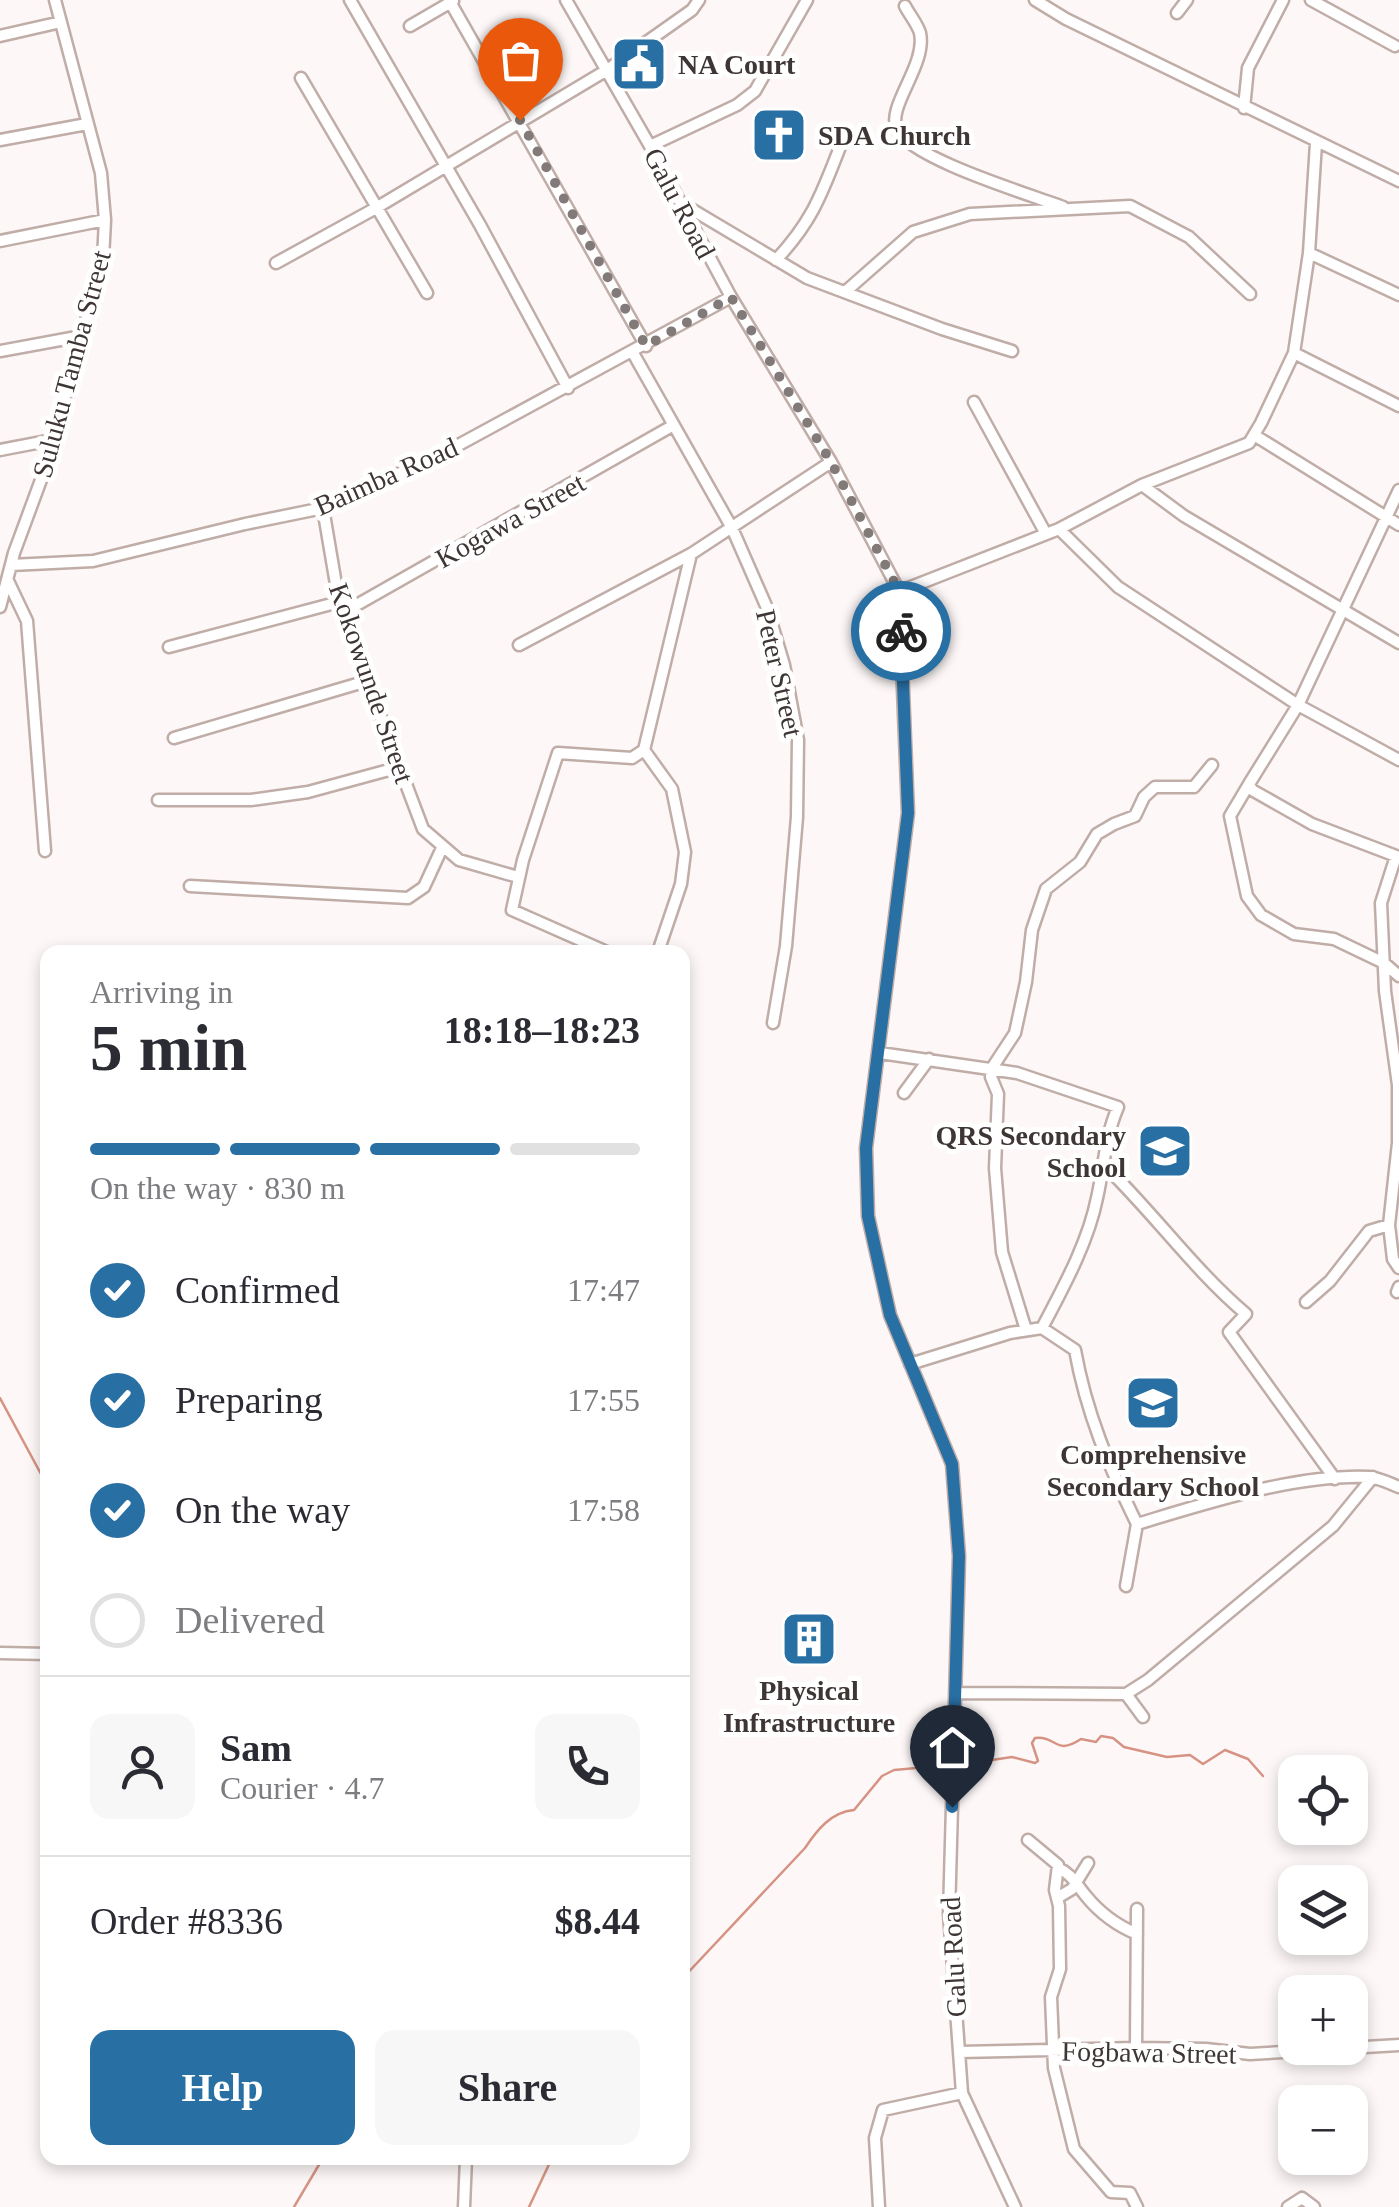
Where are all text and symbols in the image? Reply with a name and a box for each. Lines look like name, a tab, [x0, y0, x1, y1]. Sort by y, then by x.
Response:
pin	[478, 18, 563, 121]
icon: bag	[493, 33, 548, 88]
public building icon: NA Court	[609, 34, 669, 94]
place label: NA Court	[678, 49, 796, 80]
church icon: SDA Church	[749, 105, 809, 165]
place label: SDA Church	[818, 120, 971, 151]
street label: Galu Road	[638, 143, 722, 264]
street label: Suluku Tamba Street	[26, 247, 117, 481]
street label: Baimba Road	[310, 431, 462, 522]
street label: Kogawa Street	[430, 467, 590, 574]
street label: Kokowunde Street	[323, 579, 420, 787]
courier	[851, 581, 951, 681]
icon: bike	[874, 604, 929, 659]
street label: Peter Street	[750, 606, 809, 740]
text: Arriving in	[90, 974, 233, 1010]
text: 18:18–18:23	[444, 1009, 640, 1051]
text: 5 min	[90, 1012, 247, 1084]
place label: QRS Secondary School	[935, 1120, 1126, 1183]
school or university icon: QRS Secondary School	[1135, 1121, 1195, 1181]
text: On the way · 830 m	[90, 1170, 345, 1206]
icon: check	[90, 1263, 145, 1318]
text: Confirmed	[175, 1269, 340, 1311]
text: 17:47	[567, 1272, 640, 1308]
icon: check	[90, 1373, 145, 1428]
school or university icon: Comprehensive Secondary School	[1123, 1373, 1183, 1433]
text: Preparing	[175, 1379, 323, 1421]
text: 17:55	[567, 1382, 640, 1418]
place label: Comprehensive Secondary School	[1047, 1439, 1259, 1502]
icon: check	[90, 1483, 145, 1538]
text: On the way	[175, 1489, 350, 1531]
text: 17:58	[567, 1492, 640, 1528]
text: Delivered	[175, 1599, 325, 1641]
building icon: Physical Infrastructure	[779, 1609, 839, 1669]
place label: Physical Infrastructure	[723, 1675, 895, 1738]
pin	[910, 1705, 995, 1808]
button: person	[90, 1714, 195, 1819]
button: phone	[535, 1714, 640, 1819]
icon: home	[925, 1720, 980, 1775]
text: Sam	[220, 1727, 292, 1769]
map controls	[1278, 1755, 1368, 2175]
button: locate	[1278, 1755, 1368, 1845]
text: Courier · 4.7	[220, 1770, 384, 1806]
button: layers	[1278, 1865, 1368, 1955]
street label: Galu Road	[935, 1896, 972, 2018]
text: Order #8336	[90, 1900, 283, 1942]
text: $8.44	[555, 1900, 640, 1942]
button: +	[1278, 1975, 1368, 2065]
button: Help	[90, 2030, 355, 2145]
button: Share	[375, 2030, 640, 2145]
street label: Fogbawa Street	[1061, 2035, 1237, 2070]
button: −	[1278, 2085, 1368, 2175]

